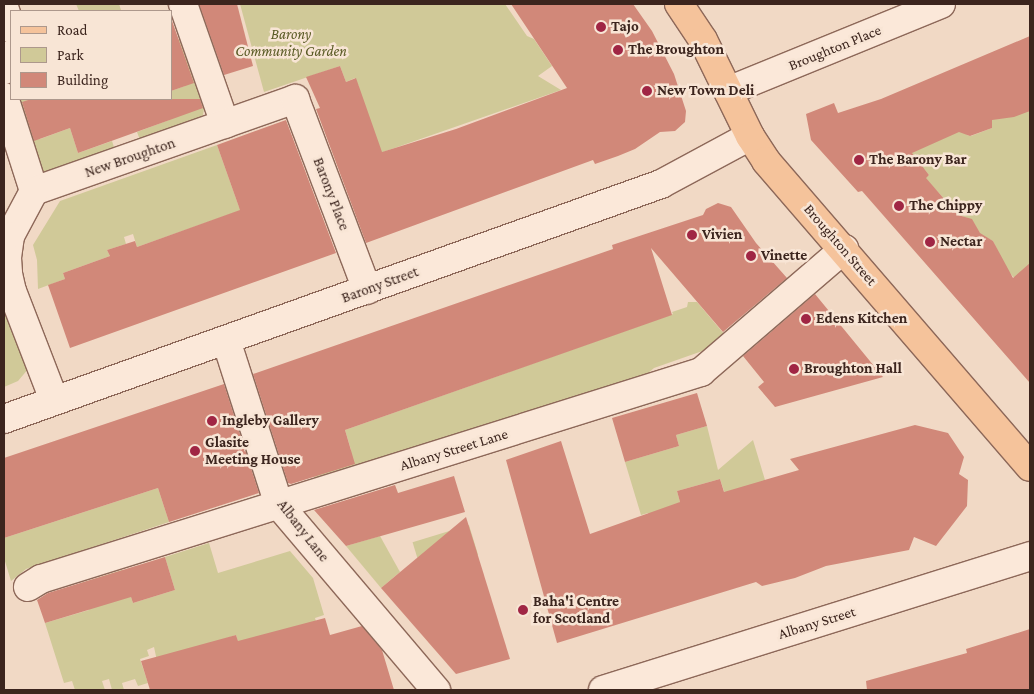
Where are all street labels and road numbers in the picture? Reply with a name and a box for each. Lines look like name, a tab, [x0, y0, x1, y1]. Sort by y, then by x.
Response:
street label: Broughton Place	[786, 21, 884, 75]
street label: New Broughton	[82, 134, 178, 182]
street label: Barony Place	[309, 155, 353, 233]
street label: Broughton Street	[800, 201, 880, 289]
street label: Barony Street	[339, 263, 421, 307]
street label: Albany Street Lane	[398, 425, 510, 475]
street label: Albany Lane	[273, 496, 333, 566]
street label: Albany Street	[776, 603, 858, 643]

